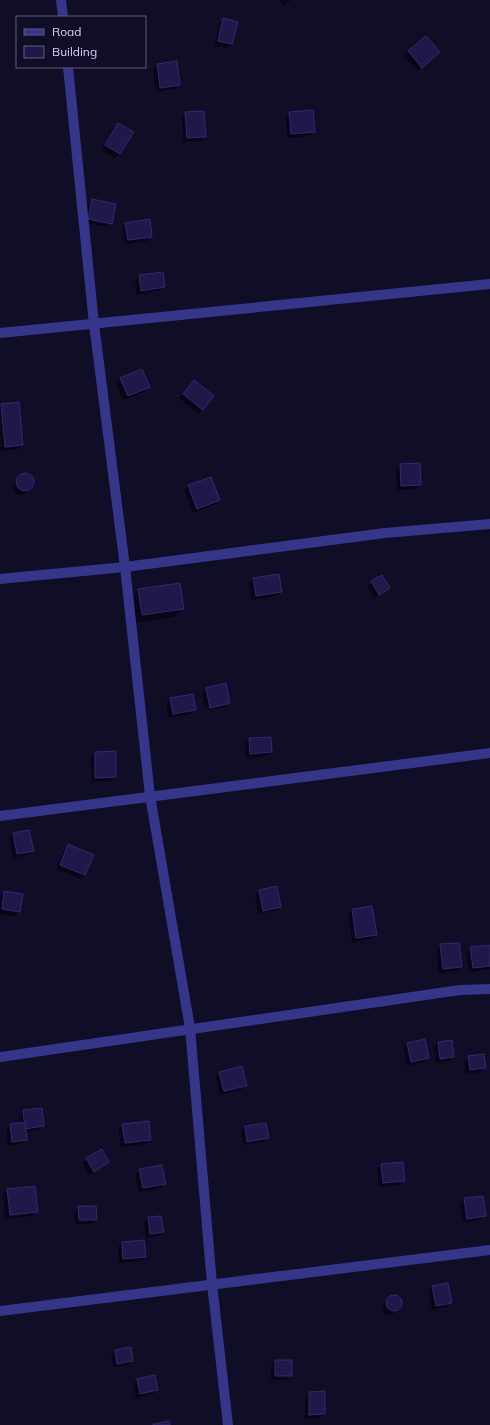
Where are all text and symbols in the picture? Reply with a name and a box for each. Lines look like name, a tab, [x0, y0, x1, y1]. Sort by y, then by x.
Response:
legend	[16, 16, 146, 68]
text: Road	[52, 24, 81, 39]
text: Building	[52, 44, 97, 59]

